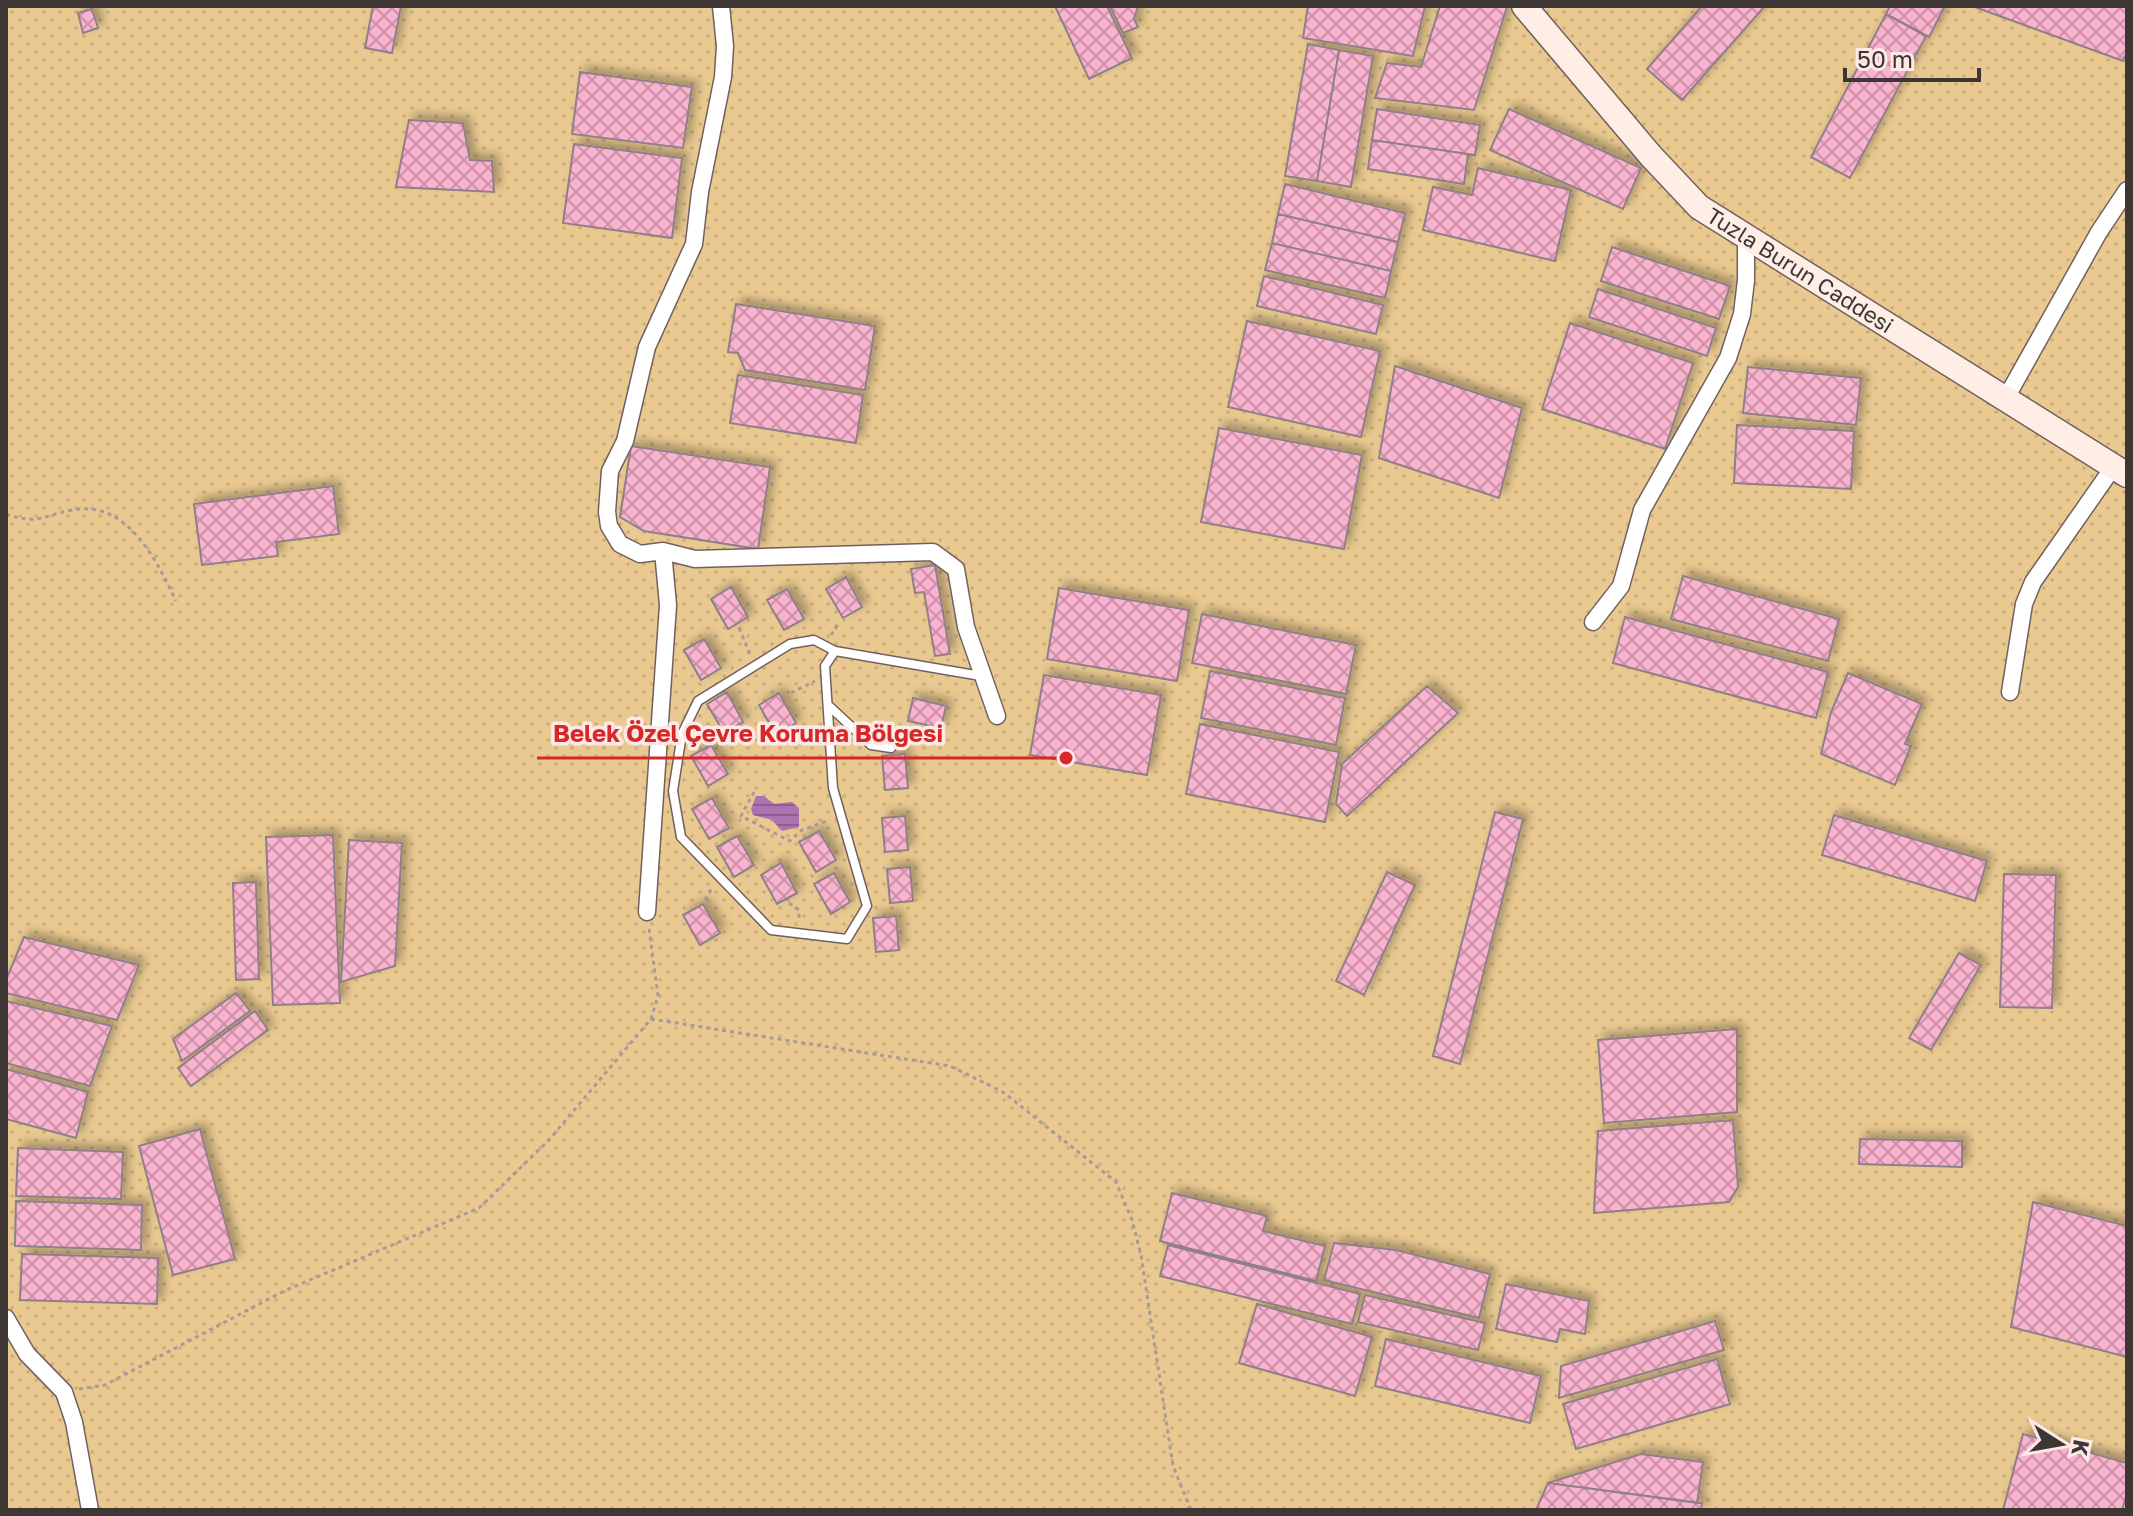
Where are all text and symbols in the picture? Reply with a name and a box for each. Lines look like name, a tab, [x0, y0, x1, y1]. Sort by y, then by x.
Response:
scale bar	[1845, 32, 1979, 82]
text: 50 m	[1857, 44, 1913, 73]
street label: Tuzla Burun Caddesi	[1702, 201, 1899, 338]
callout: Belek Özel Çevre Koruma Bölgesi	[537, 710, 959, 758]
text: Belek Özel Çevre Koruma Bölgesi	[553, 718, 943, 747]
north arrow	[2021, 1404, 2101, 1484]
text: K	[2066, 1438, 2096, 1458]

